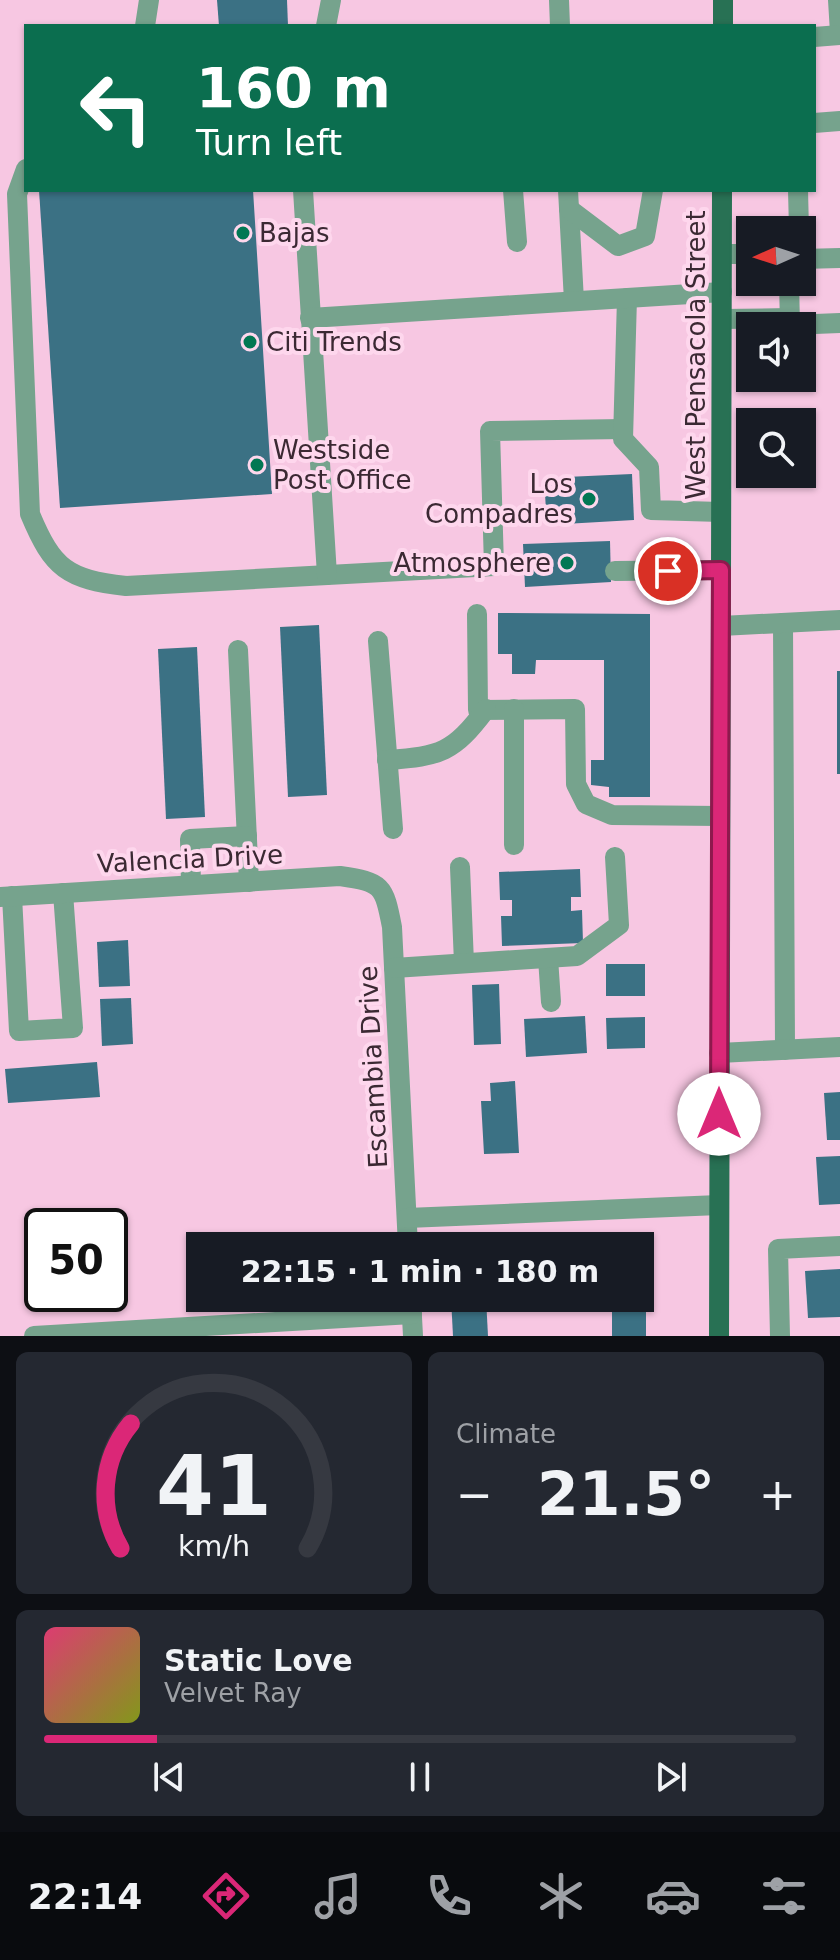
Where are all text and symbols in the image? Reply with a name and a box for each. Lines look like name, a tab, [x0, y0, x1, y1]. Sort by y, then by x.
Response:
text: 160 m	[196, 55, 391, 120]
icon: left	[64, 56, 168, 160]
text: Turn left	[196, 122, 342, 163]
street label: West Pensacola Street	[681, 210, 711, 500]
north arrow	[736, 216, 816, 296]
map controls	[736, 216, 816, 488]
place label: Bajas	[259, 218, 329, 248]
marker: Bajas	[234, 224, 252, 242]
button: sound	[736, 312, 816, 392]
place label: Citi Trends	[266, 327, 402, 357]
marker: Citi Trends	[241, 333, 259, 351]
button: search	[736, 408, 816, 488]
place label: Westside Post Office	[273, 435, 412, 495]
marker: Westside Post Office	[248, 456, 266, 474]
place label: Los Compadres	[425, 469, 573, 529]
marker: Los Compadres	[580, 490, 598, 508]
pin	[634, 537, 702, 605]
place label: Atmosphere	[394, 548, 551, 578]
icon: arrive	[646, 549, 690, 593]
marker: Atmosphere	[558, 554, 576, 572]
street label: Valencia Drive	[96, 839, 284, 879]
street label: Escambia Drive	[353, 965, 393, 1169]
position arrow	[677, 1072, 761, 1156]
speed limit sign: 50	[24, 1208, 128, 1312]
text: 22:15 · 1 min · 180 m	[241, 1254, 599, 1289]
text: Climate	[456, 1419, 556, 1449]
text: 41	[156, 1438, 272, 1535]
text: 21.5°	[537, 1459, 715, 1529]
text: −	[456, 1469, 493, 1520]
text: +	[759, 1469, 796, 1520]
text: km/h	[178, 1529, 250, 1563]
text: Static Love	[164, 1643, 353, 1678]
text: Velvet Ray	[164, 1678, 302, 1708]
icon: previous	[147, 1755, 191, 1799]
icon: pause	[398, 1755, 442, 1799]
icon: next	[649, 1755, 693, 1799]
icon: directions	[198, 1868, 254, 1924]
icon: music	[310, 1868, 366, 1924]
icon: phone	[421, 1868, 477, 1924]
icon: climate	[533, 1868, 589, 1924]
icon: car	[645, 1868, 701, 1924]
icon: filters	[756, 1868, 812, 1924]
text: 22:14	[28, 1876, 142, 1917]

